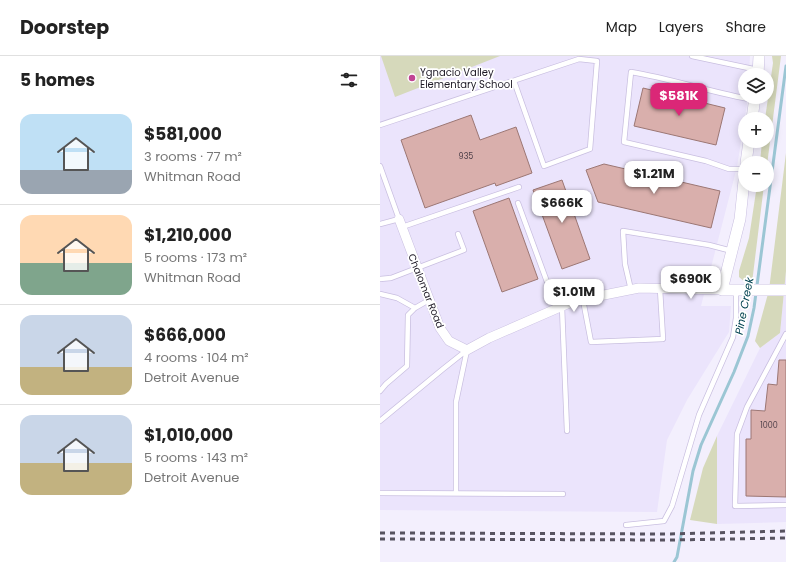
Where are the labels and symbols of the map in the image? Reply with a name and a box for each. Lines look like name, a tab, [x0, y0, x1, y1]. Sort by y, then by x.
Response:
place label: Ygnacio Valley Elementary School	[420, 65, 513, 92]
marker: Ygnacio Valley Elementary School	[407, 73, 417, 83]
pin: $581K	[651, 83, 707, 117]
house number: 935	[459, 151, 473, 162]
pin: $1.21M	[621, 161, 687, 195]
pin: $666K	[534, 190, 590, 224]
street label: Chalomar Road	[404, 251, 448, 331]
pin: $690K	[663, 266, 719, 300]
water label: Pine Creek	[731, 275, 758, 336]
pin: $1.01M	[541, 279, 607, 313]
house number: 1000	[760, 420, 778, 431]

